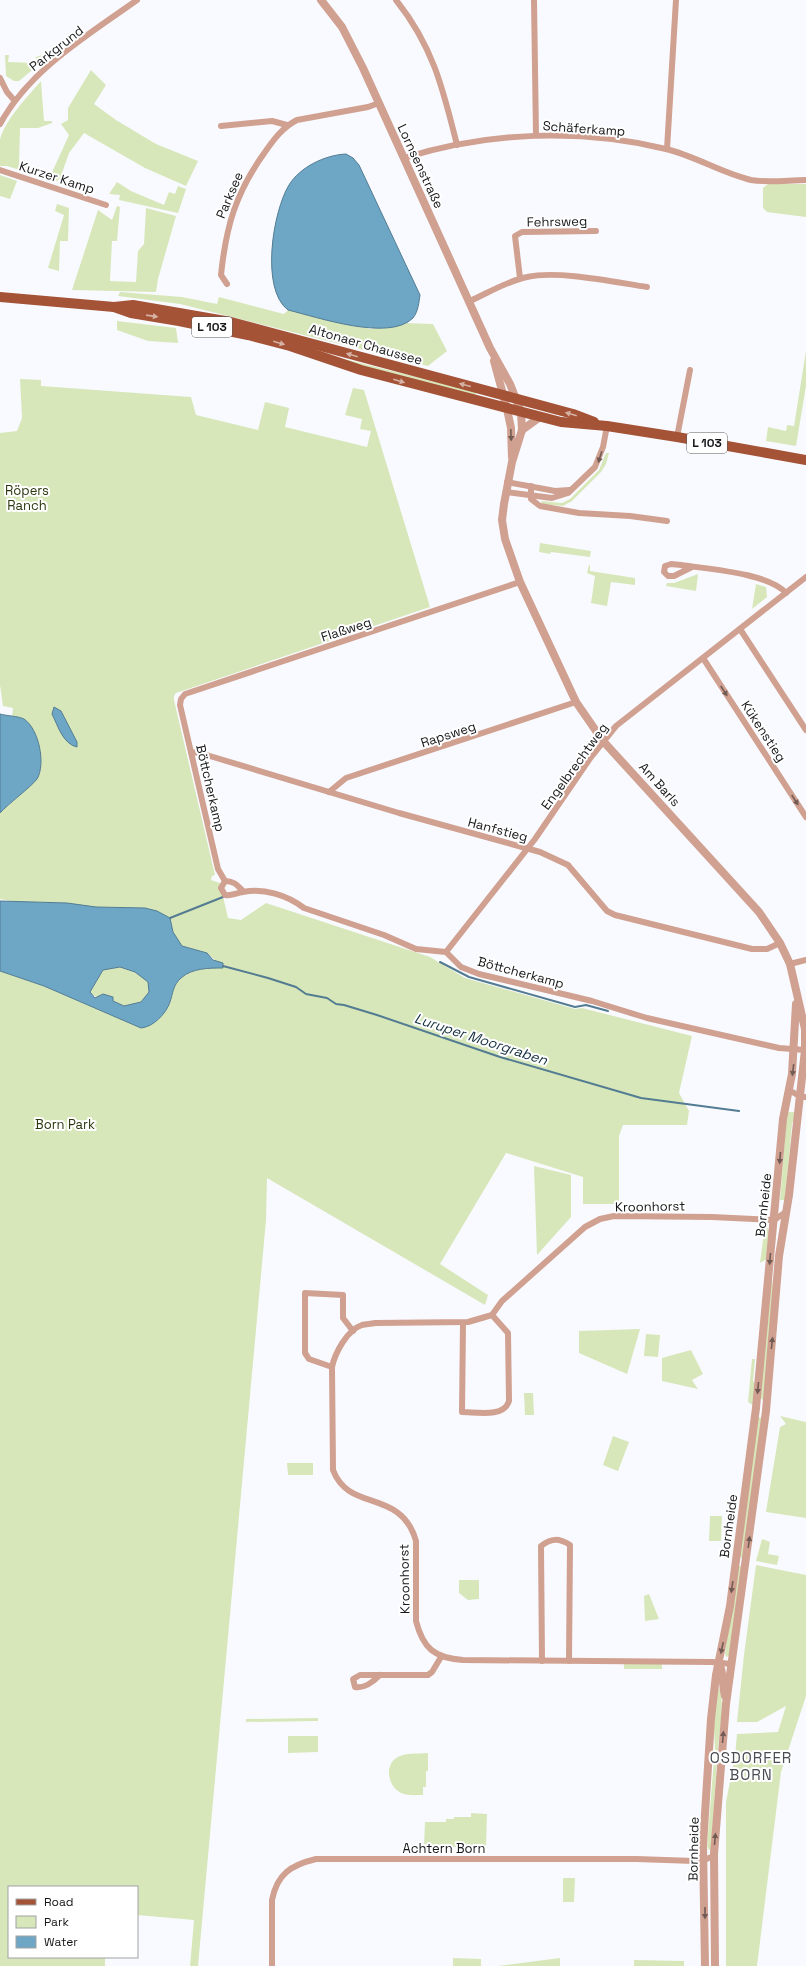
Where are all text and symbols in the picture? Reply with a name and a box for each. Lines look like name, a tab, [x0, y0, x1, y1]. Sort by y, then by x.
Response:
street label: Parkgrund	[26, 22, 87, 75]
street label: Schäferkamp	[542, 117, 626, 140]
street label: Lornsenstraße	[394, 121, 448, 211]
street label: Kurzer Kamp	[17, 157, 97, 198]
street label: Parksee	[212, 169, 247, 221]
street label: Fehrsweg	[527, 212, 587, 231]
one-way arrow	[146, 313, 158, 319]
road number: L 103	[192, 317, 232, 337]
street label: Altonaer Chaussee	[307, 320, 424, 369]
one-way arrow	[273, 340, 285, 346]
one-way arrow	[346, 352, 358, 358]
one-way arrow	[393, 378, 405, 384]
one-way arrow	[459, 382, 471, 388]
one-way arrow	[564, 411, 576, 417]
one-way arrow	[508, 429, 514, 442]
road number: L 103	[687, 433, 727, 453]
one-way arrow	[597, 451, 603, 463]
park label: Röpers Ranch	[5, 482, 49, 514]
street label: Flaßweg	[319, 613, 373, 646]
one-way arrow	[721, 685, 728, 696]
street label: Kükenstieg	[737, 697, 790, 765]
street label: Rapsweg	[418, 718, 478, 751]
street label: Engelbrechtweg	[537, 720, 612, 813]
street label: Böttcherkamp	[192, 743, 229, 833]
street label: Am Barls	[635, 759, 684, 810]
one-way arrow	[791, 795, 799, 805]
street label: Hanfstieg	[466, 813, 530, 846]
street label: Böttcherkamp	[476, 953, 566, 992]
water label: Luruper Moorgraben	[412, 1009, 550, 1069]
one-way arrow	[789, 1064, 796, 1076]
park label: Born Park	[35, 1116, 95, 1133]
one-way arrow	[776, 1152, 783, 1164]
street label: Bornheide	[752, 1172, 775, 1238]
street label: Kroonhorst	[615, 1197, 685, 1216]
one-way arrow	[766, 1253, 773, 1265]
one-way arrow	[769, 1337, 775, 1349]
one-way arrow	[754, 1382, 761, 1394]
street label: Bornheide	[716, 1493, 741, 1559]
one-way arrow	[746, 1536, 752, 1548]
street label: Kroonhorst	[395, 1544, 414, 1614]
one-way arrow	[729, 1581, 736, 1593]
one-way arrow	[719, 1642, 725, 1654]
one-way arrow	[719, 1731, 726, 1743]
district label: OSDORFER BORN	[710, 1748, 792, 1784]
street label: Bornheide	[684, 1817, 703, 1881]
one-way arrow	[712, 1833, 719, 1845]
street label: Achtern Born	[403, 1840, 485, 1857]
legend	[8, 1886, 138, 1958]
text: Road	[44, 1894, 73, 1910]
one-way arrow	[702, 1907, 708, 1920]
text: Park	[44, 1914, 69, 1930]
text: Water	[44, 1934, 78, 1950]

